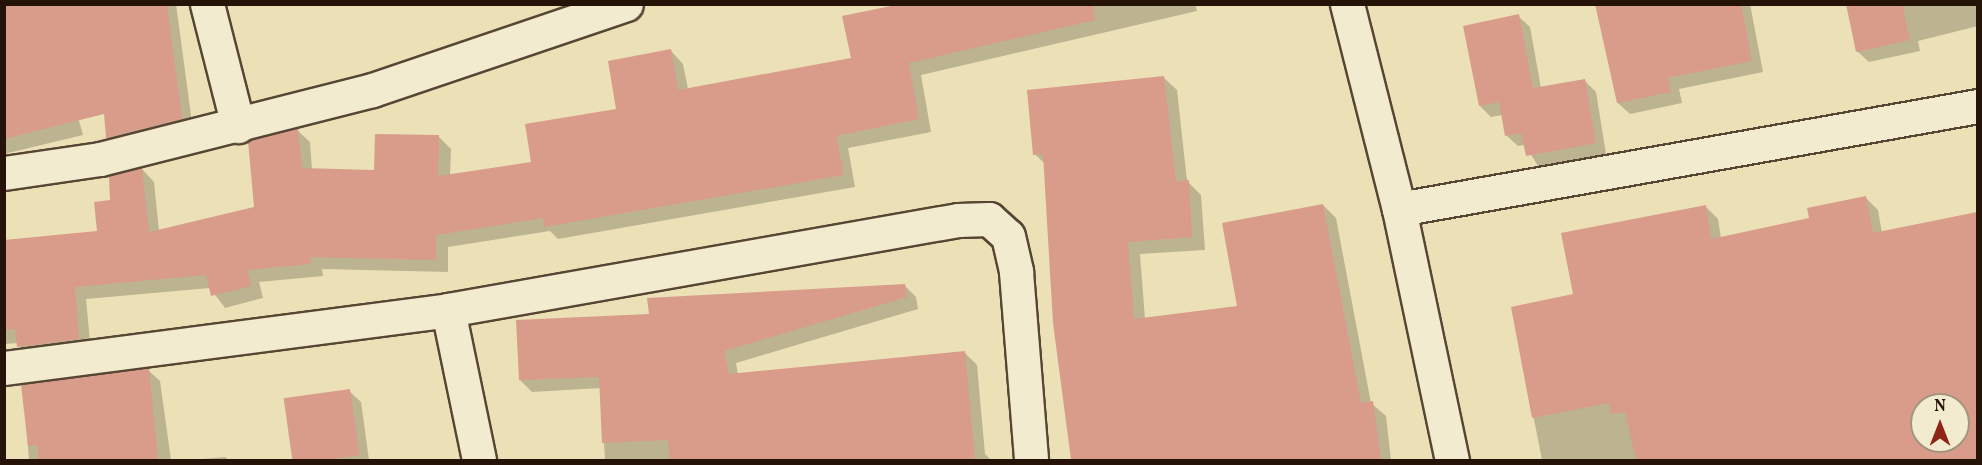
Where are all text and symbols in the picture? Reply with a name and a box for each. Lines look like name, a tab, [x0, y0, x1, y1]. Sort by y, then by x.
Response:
north arrow	[1910, 393, 1970, 453]
text: N	[1934, 396, 1946, 418]

